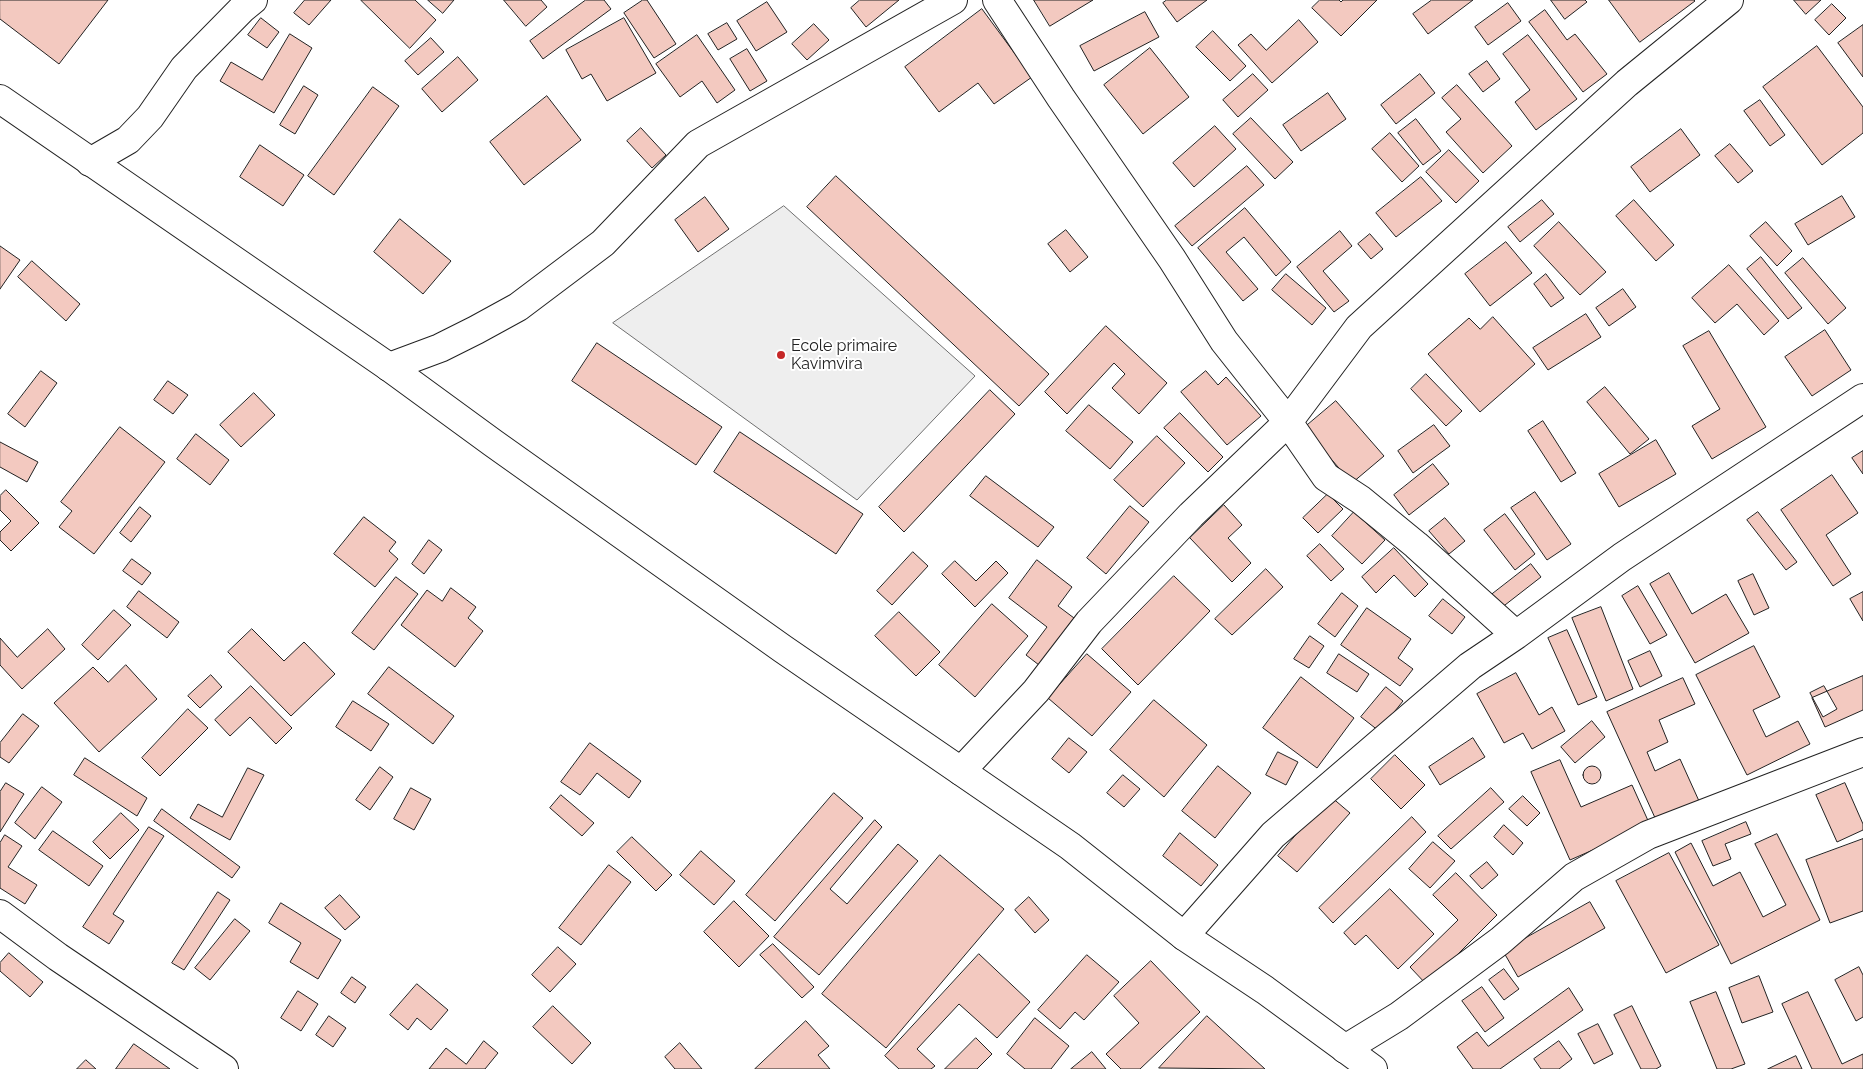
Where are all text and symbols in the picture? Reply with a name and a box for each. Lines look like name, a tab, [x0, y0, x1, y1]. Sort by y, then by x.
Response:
place label: Ecole primaire Kavimvira	[791, 336, 897, 374]
marker: Ecole primaire Kavimvira	[775, 349, 787, 361]

